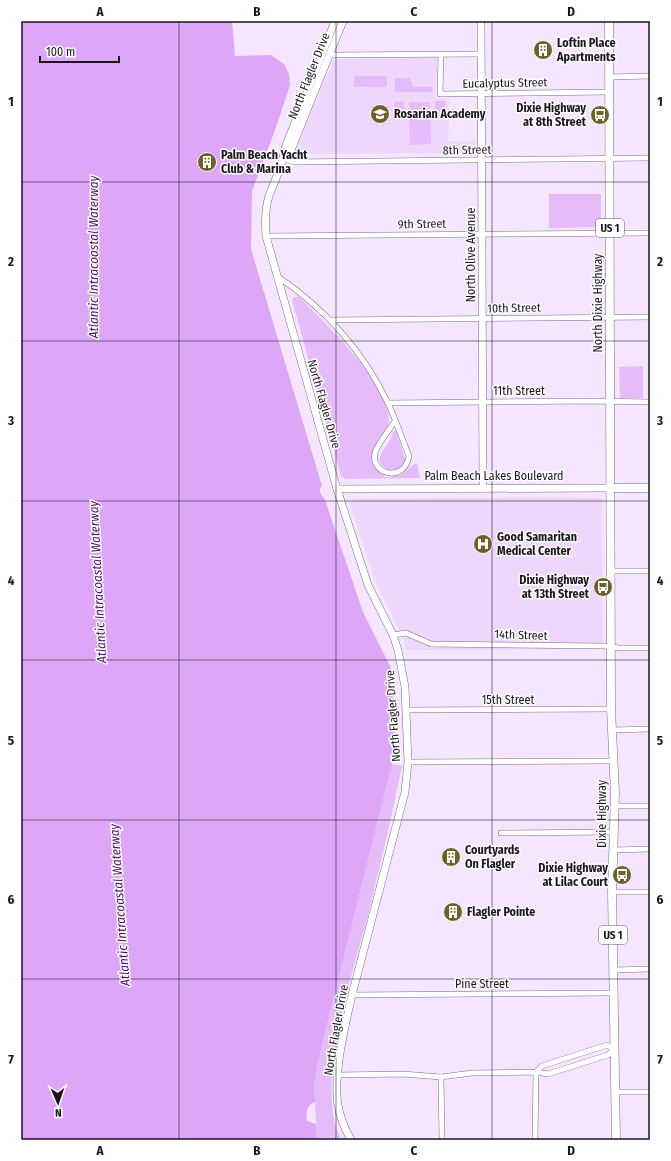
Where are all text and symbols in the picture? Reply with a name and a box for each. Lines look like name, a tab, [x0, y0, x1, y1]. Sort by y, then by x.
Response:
text: A	[95, 4, 104, 19]
text: B	[253, 4, 261, 19]
text: C	[411, 4, 418, 19]
text: D	[567, 4, 575, 19]
street label: North Flagler Drive	[285, 31, 333, 121]
place label: Loftin Place Apartments	[556, 36, 616, 64]
scale bar	[40, 38, 119, 64]
building icon: Loftin Place Apartments	[532, 39, 554, 61]
text: 100 m	[46, 45, 75, 59]
street label: Eucalyptus Street	[462, 75, 548, 91]
text: 1	[8, 94, 14, 109]
text: 1	[657, 94, 663, 109]
place label: Dixie Highway at 8th Street	[516, 101, 587, 129]
school or university icon: Rosarian Academy	[369, 103, 391, 125]
bus stop icon: Dixie Highway at 8th Street	[589, 104, 611, 126]
place label: Rosarian Academy	[394, 107, 486, 121]
street label: 8th Street	[443, 143, 491, 157]
place label: Palm Beach Yacht Club & Marina	[221, 148, 308, 176]
building icon: Palm Beach Yacht Club & Marina	[196, 151, 218, 173]
water label: Atlantic Intracoastal Waterway	[86, 175, 101, 339]
street label: North Olive Avenue	[464, 208, 478, 302]
street label: 9th Street	[398, 217, 446, 231]
road number: US 1	[596, 219, 624, 237]
street label: North Dixie Highway	[591, 253, 605, 352]
text: 2	[7, 254, 14, 269]
text: 2	[656, 254, 663, 269]
street label: 10th Street	[487, 301, 541, 315]
street label: North Flagler Drive	[305, 358, 343, 450]
street label: 11th Street	[493, 384, 545, 398]
text: 3	[7, 413, 14, 428]
text: 3	[656, 413, 663, 428]
street label: Palm Beach Lakes Boulevard	[424, 469, 564, 483]
water label: Atlantic Intracoastal Waterway	[86, 499, 109, 664]
place label: Good Samaritan Medical Center	[497, 530, 577, 558]
hospital icon: Good Samaritan Medical Center	[472, 533, 494, 555]
text: 4	[8, 573, 15, 588]
place label: Dixie Highway at 13th Street	[519, 573, 590, 601]
text: 4	[657, 573, 664, 588]
bus stop icon: Dixie Highway at 13th Street	[592, 576, 614, 598]
street label: 14th Street	[494, 627, 548, 643]
street label: North Flagler Drive	[383, 670, 403, 762]
street label: 15th Street	[482, 693, 534, 707]
text: 5	[8, 733, 14, 748]
text: 5	[657, 733, 663, 748]
street label: Dixie Highway	[595, 779, 609, 848]
water label: Atlantic Intracoastal Waterway	[106, 822, 133, 988]
place label: Courtyards On Flagler	[465, 843, 520, 871]
building icon: Courtyards On Flagler	[440, 846, 462, 868]
place label: Dixie Highway at Lilac Court	[538, 861, 609, 889]
bus stop icon: Dixie Highway at Lilac Court	[611, 864, 633, 886]
text: 6	[8, 892, 15, 907]
text: 6	[657, 892, 664, 907]
building icon: Flagler Pointe	[442, 901, 464, 923]
place label: Flagler Pointe	[467, 905, 535, 919]
road number: US 1	[599, 926, 627, 944]
street label: Pine Street	[455, 977, 509, 991]
street label: North Flagler Drive	[321, 983, 351, 1076]
text: 7	[8, 1052, 14, 1067]
text: 7	[657, 1052, 663, 1067]
north arrow	[38, 1083, 78, 1123]
text: N	[55, 1106, 62, 1119]
text: A	[95, 1143, 104, 1158]
text: B	[253, 1143, 261, 1158]
text: C	[411, 1143, 418, 1158]
text: D	[567, 1143, 575, 1158]

